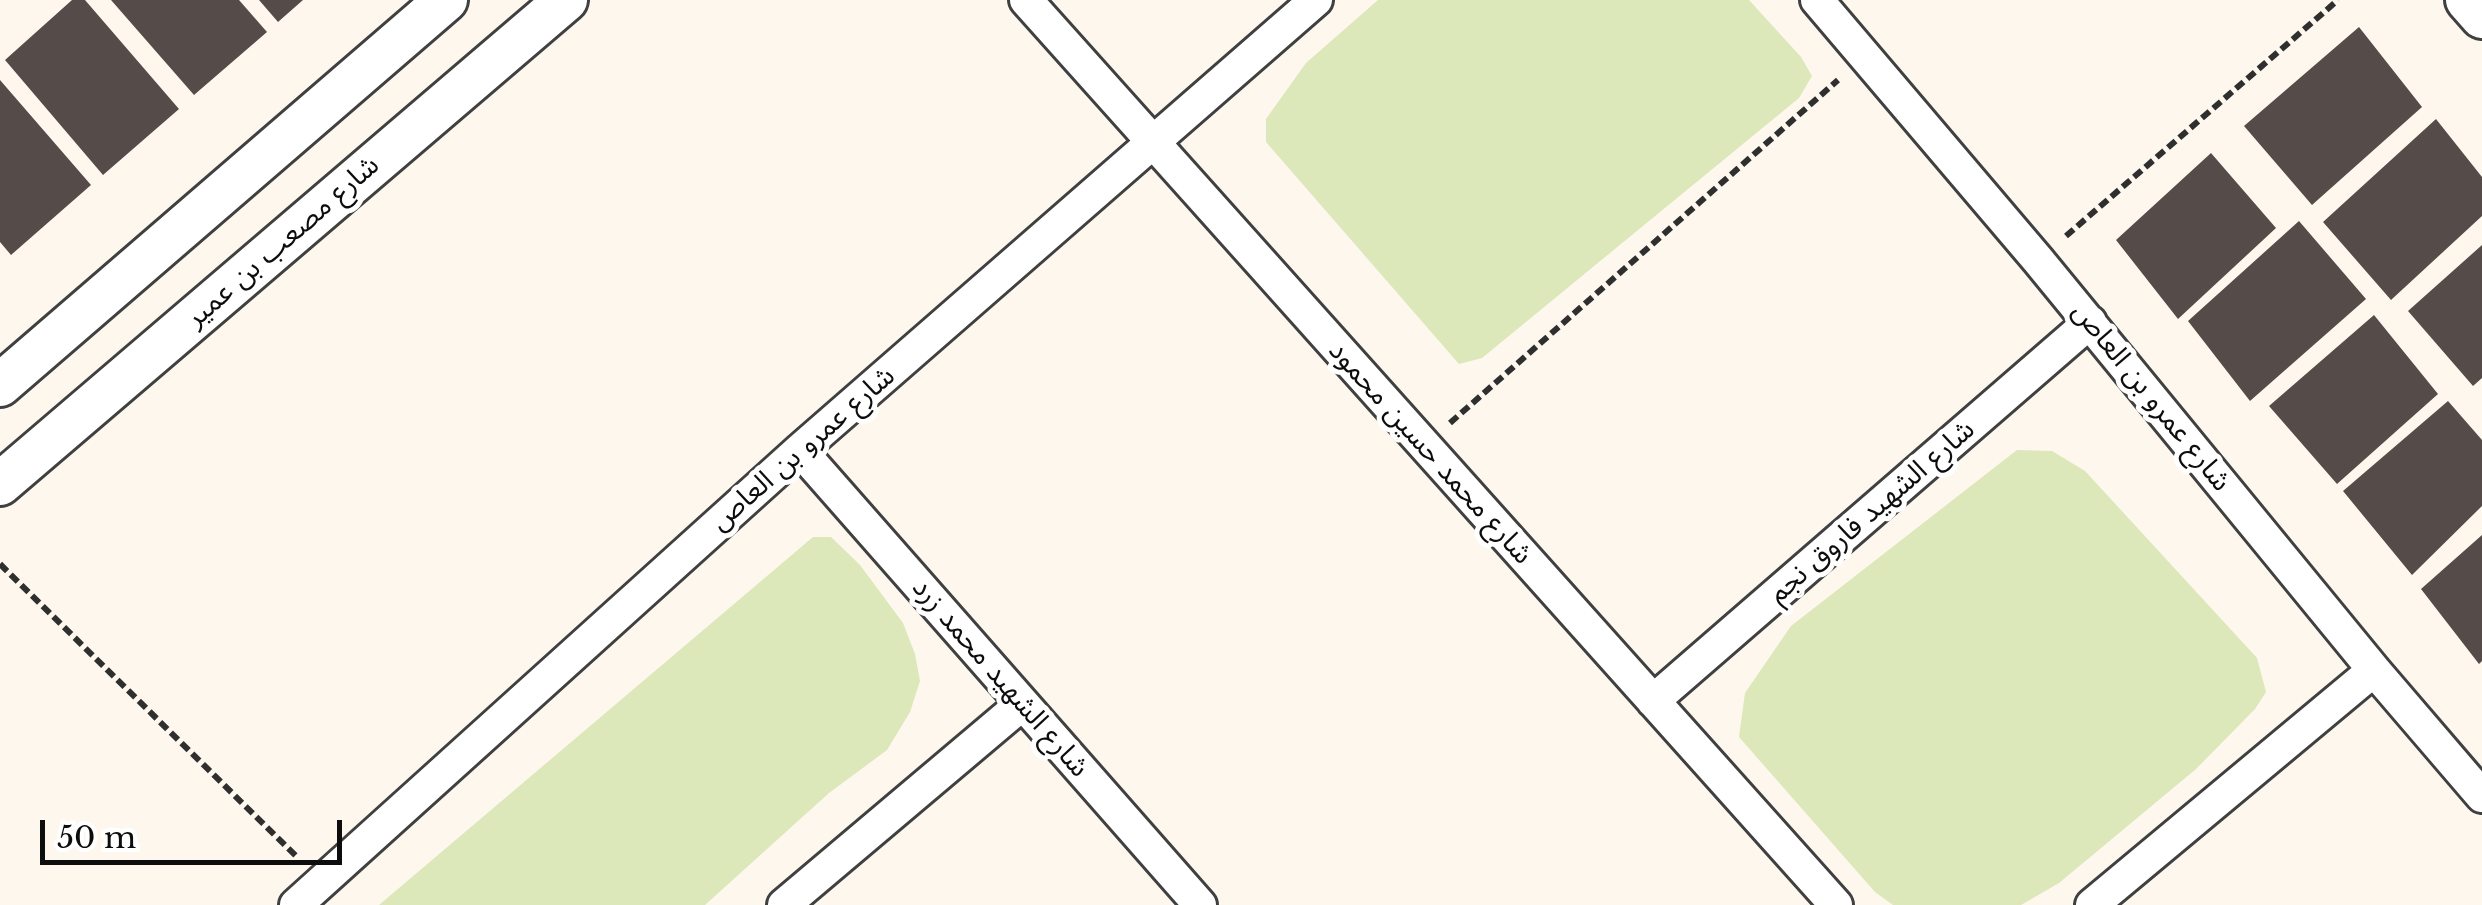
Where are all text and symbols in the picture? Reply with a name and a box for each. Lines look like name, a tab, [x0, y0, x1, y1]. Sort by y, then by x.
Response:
street label: شارع مصعب بن عمير	[180, 149, 386, 335]
street label: شارع عمرو بن العاص	[2064, 296, 2238, 498]
street label: شارع محمد حسين محمود	[1321, 334, 1539, 572]
street label: شارع عمرو بن العاص	[704, 360, 902, 538]
street label: شارع الشهيد فاروق نجم	[1762, 413, 1982, 611]
street label: شارع الشهيد محمد زرد	[904, 572, 1096, 784]
scale bar	[45, 800, 348, 862]
text: 50 m	[57, 819, 136, 856]

